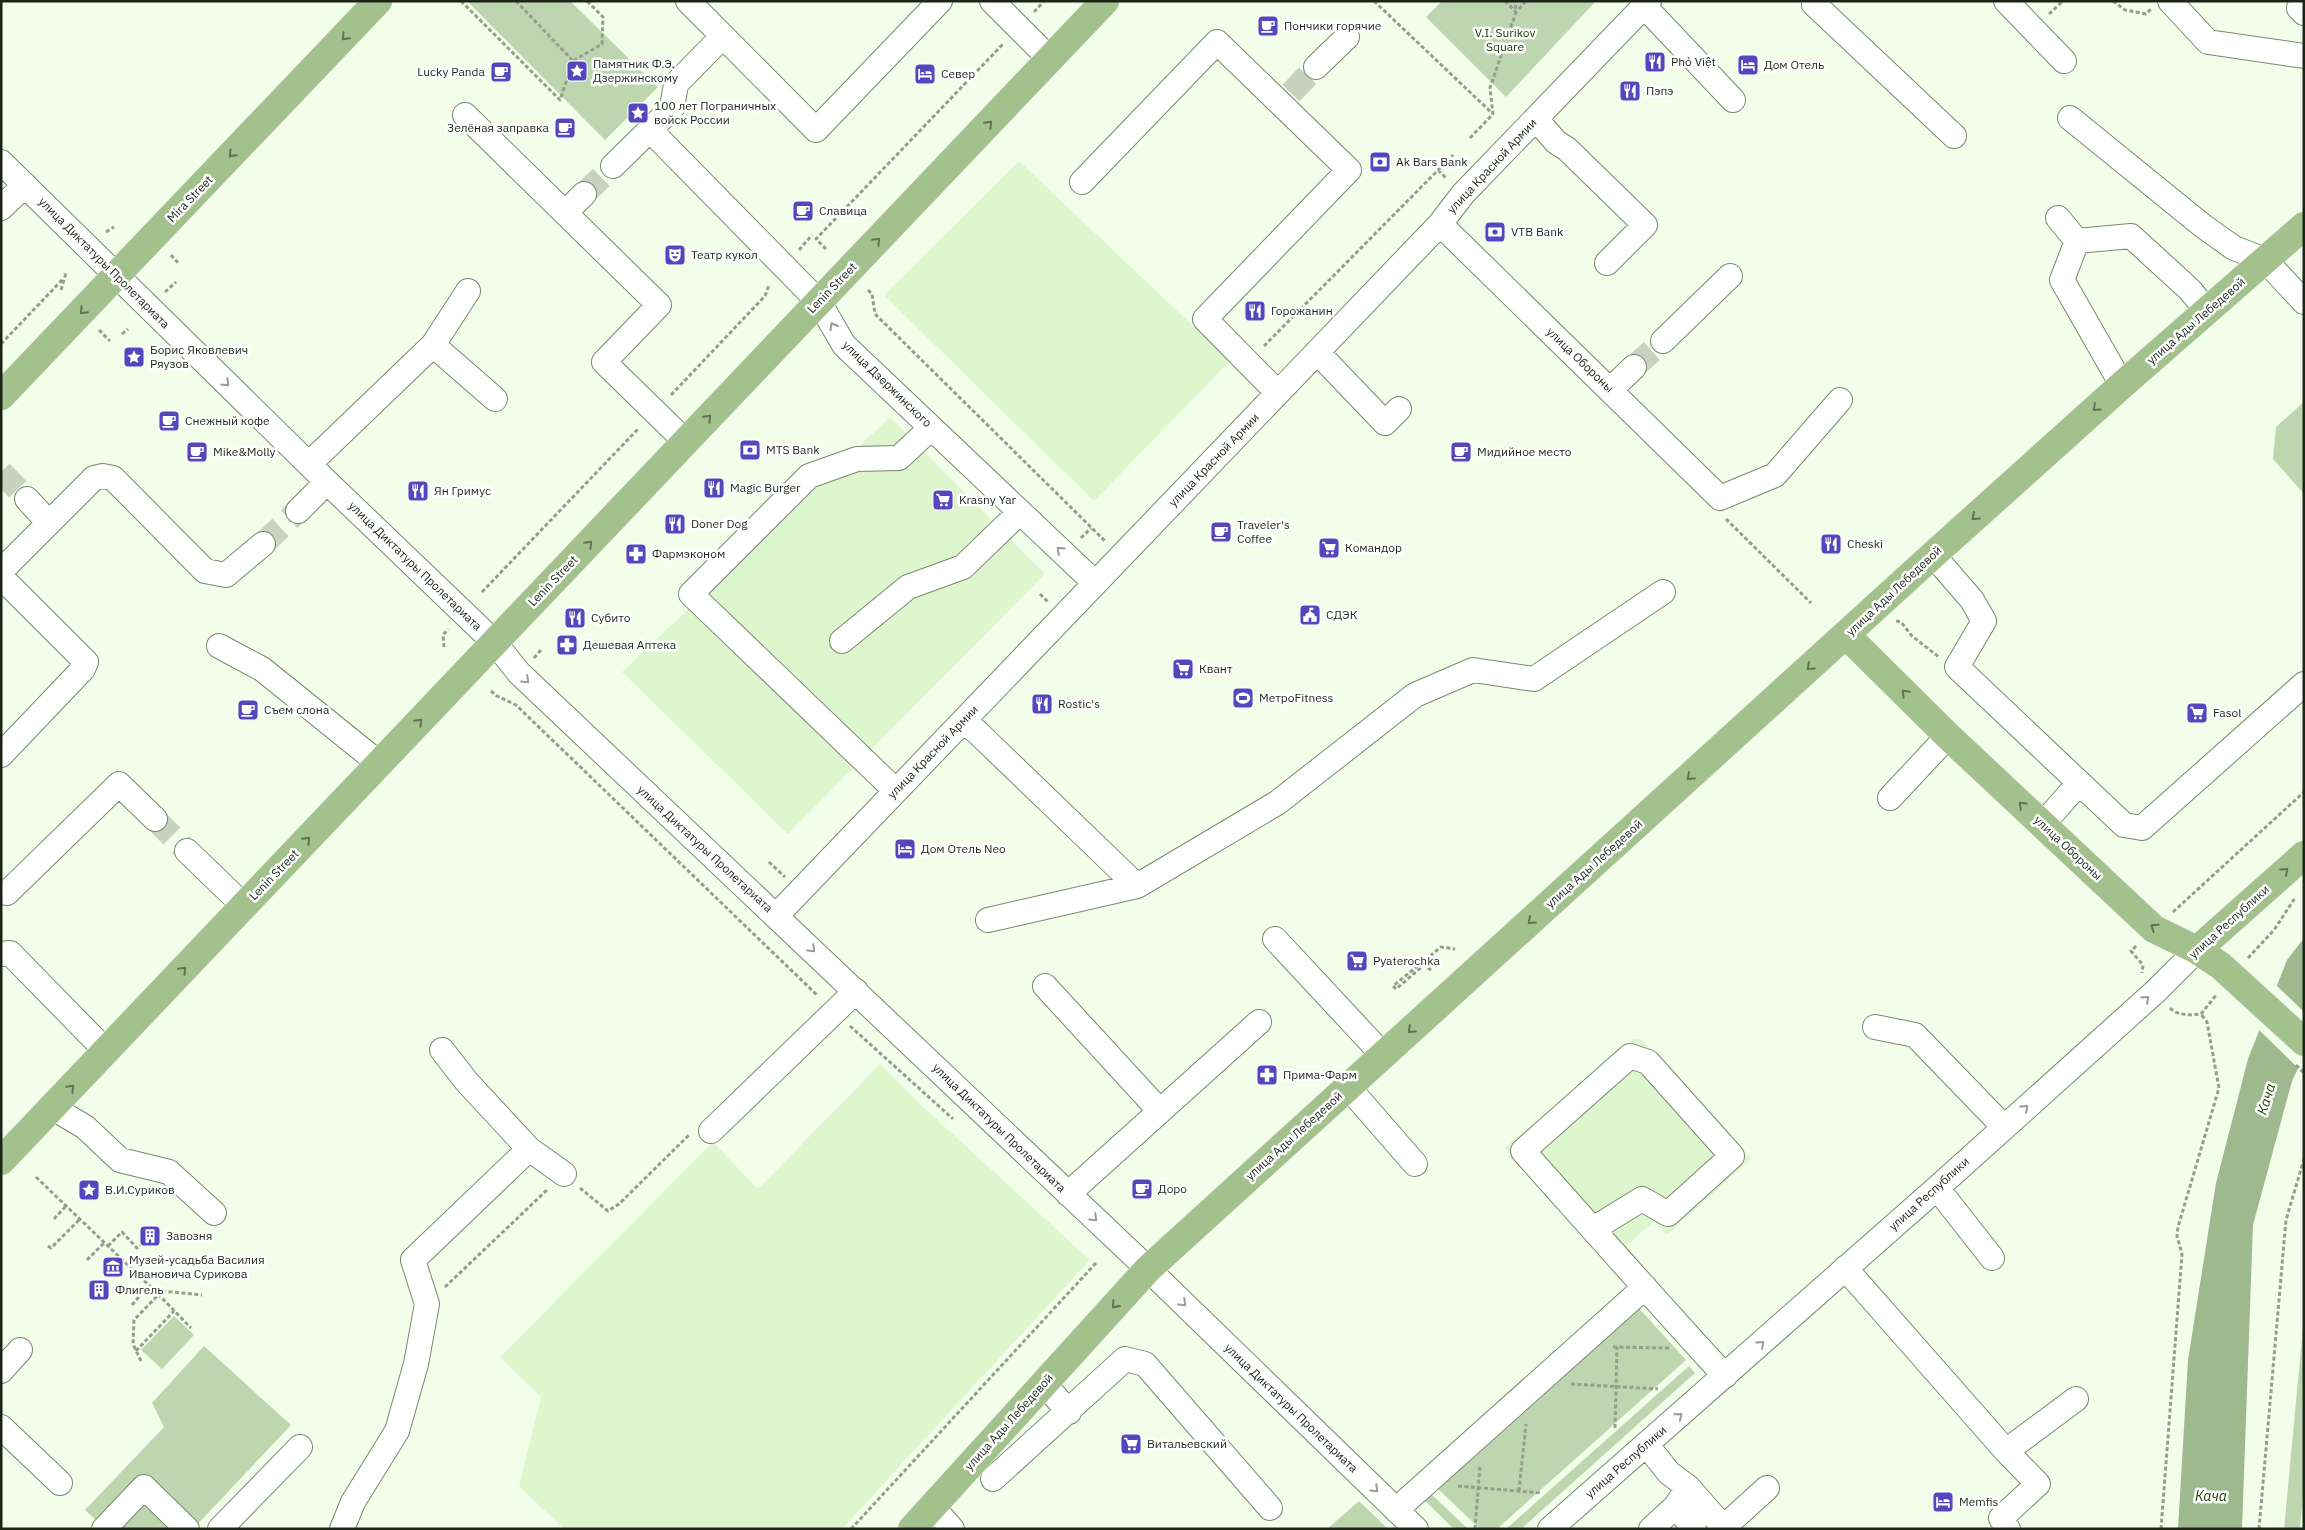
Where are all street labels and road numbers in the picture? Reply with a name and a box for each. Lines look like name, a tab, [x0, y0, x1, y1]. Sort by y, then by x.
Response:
street label: улица Красной Армии	[1444, 115, 1539, 216]
street label: Mira Street	[164, 172, 216, 225]
street label: улица Диктатуры Пролетариата	[36, 194, 174, 332]
street label: Lenin Street	[804, 259, 860, 316]
street label: улица Ады Лебедевой	[2144, 274, 2248, 367]
street label: улица Обороны	[1544, 324, 1617, 395]
street label: улица Дзержинского	[840, 337, 935, 430]
street label: улица Красной Армии	[1165, 410, 1262, 510]
street label: улица Диктатуры Пролетариата	[346, 498, 486, 634]
street label: улица Ады Лебедевой	[1843, 542, 1945, 639]
street label: Lenin Street	[525, 552, 581, 609]
street label: улица Красной Армии	[884, 702, 981, 802]
street label: улица Диктатуры Пролетариата	[635, 782, 777, 916]
street label: улица Обороны	[2031, 812, 2105, 883]
street label: улица Ады Лебедевой	[1542, 816, 1645, 911]
street label: Lenin Street	[246, 846, 302, 903]
street label: улица Республики	[2185, 882, 2272, 962]
street label: улица Диктатуры Пролетариата	[930, 1060, 1070, 1196]
street label: улица Ады Лебедевой	[1242, 1088, 1345, 1183]
street label: улица Республики	[1885, 1154, 1972, 1234]
street label: улица Диктатуры Пролетариата	[1222, 1340, 1362, 1476]
street label: улица Ады Лебедевой	[961, 1370, 1056, 1473]
street label: улица Республики	[1582, 1422, 1669, 1501]

